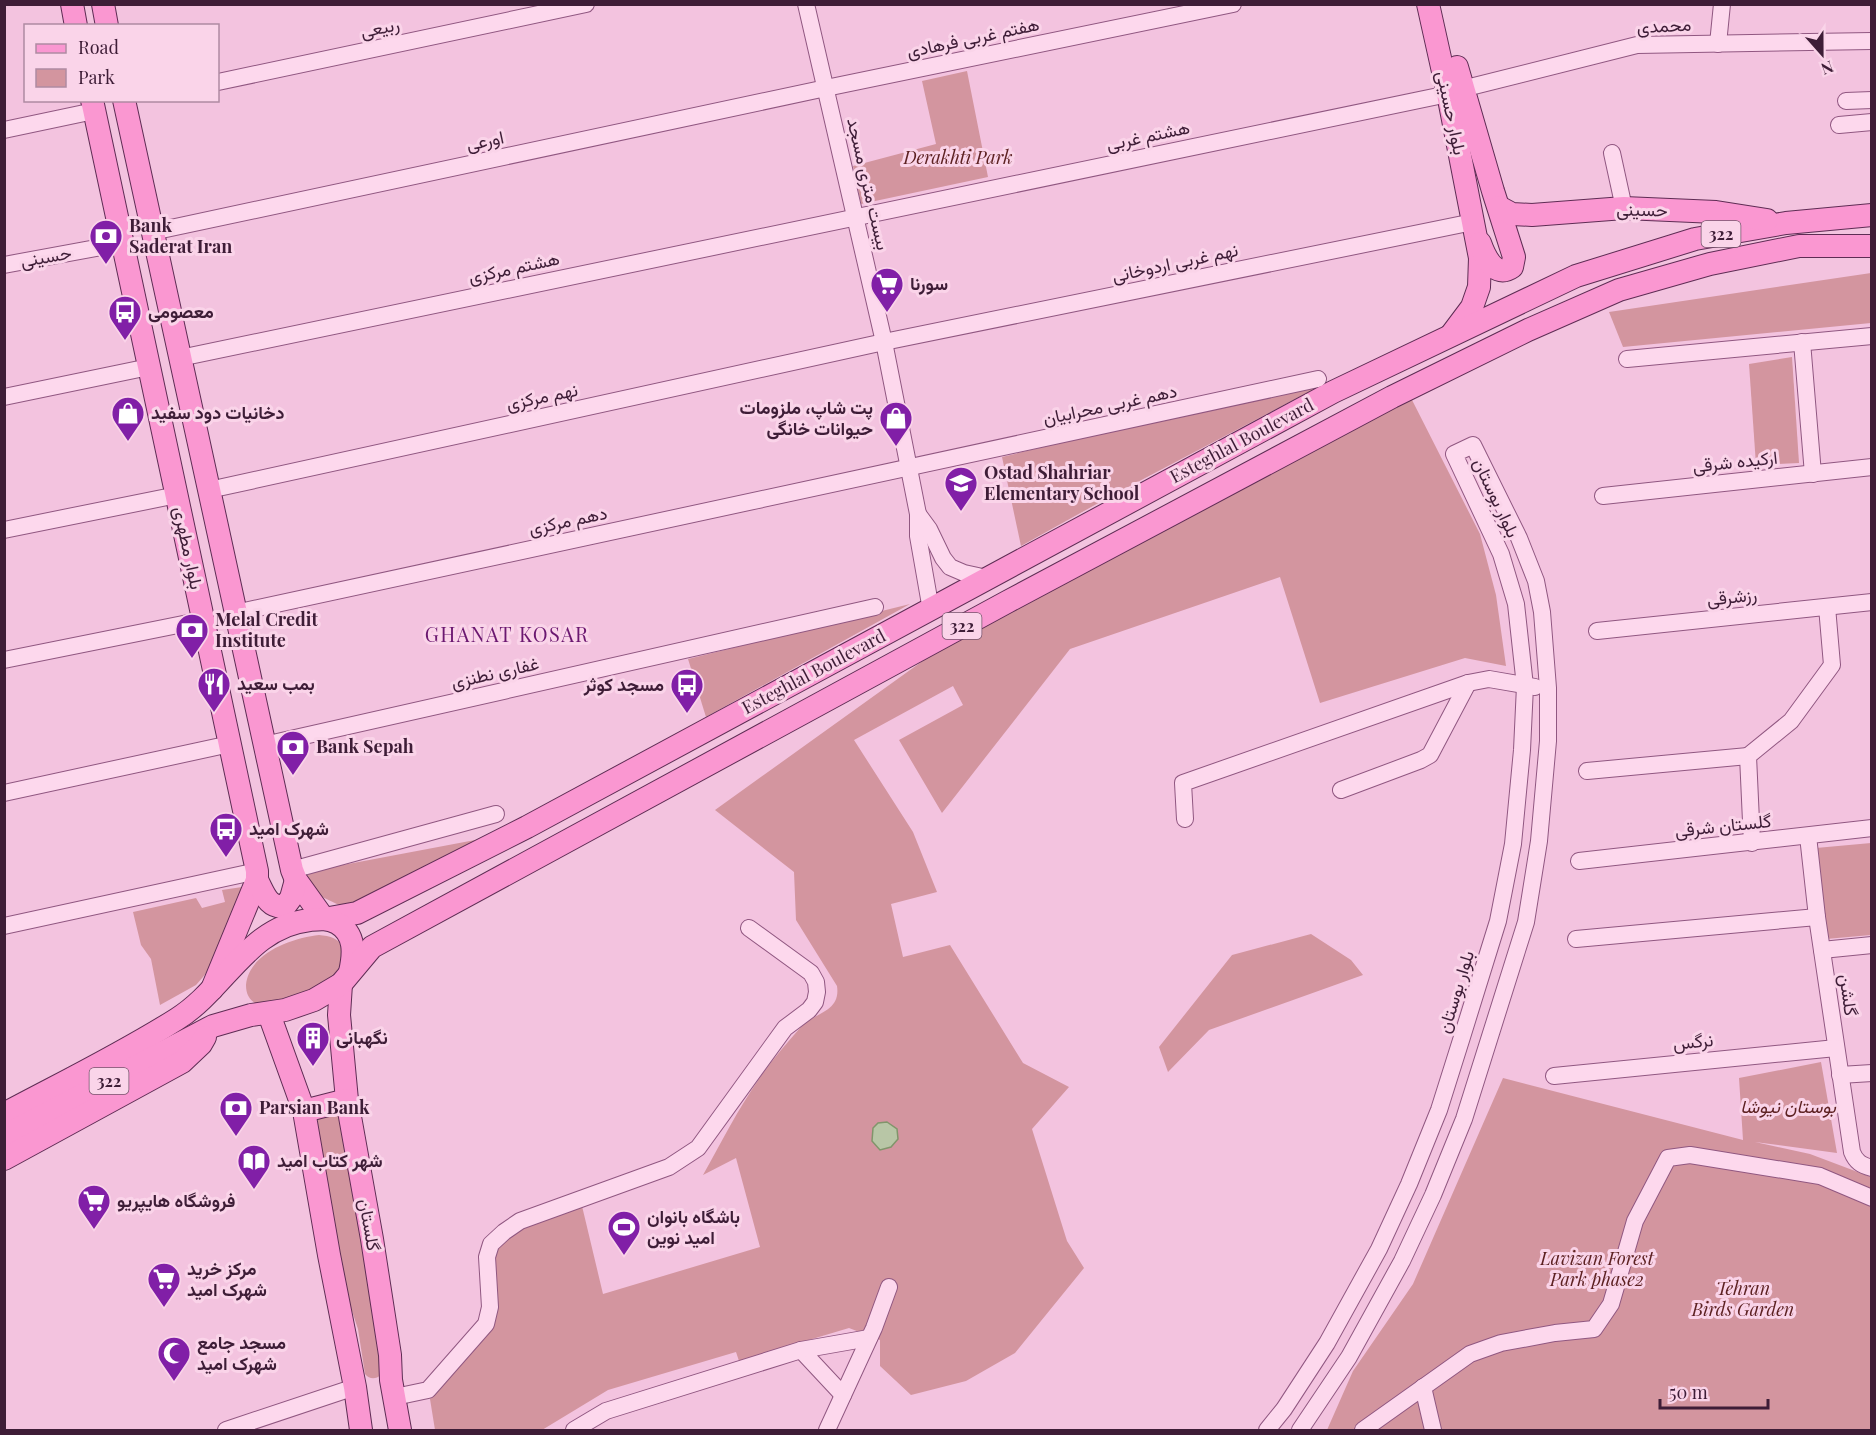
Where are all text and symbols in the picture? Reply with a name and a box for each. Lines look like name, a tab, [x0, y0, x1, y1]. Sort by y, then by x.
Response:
street label: ربیعی	[358, 11, 402, 43]
street label: هفتم غربی فرهادی	[904, 11, 1042, 64]
street label: محمدی	[1636, 12, 1692, 38]
legend	[24, 24, 219, 102]
north arrow	[1792, 24, 1852, 84]
text: Road	[78, 35, 119, 59]
text: N	[1818, 57, 1837, 81]
text: Park	[78, 65, 115, 89]
street label: بلوار حسینی	[1431, 69, 1473, 157]
street label: هشتم غربی	[1104, 114, 1192, 157]
street label: بیست متری مسجد	[842, 115, 896, 252]
street label: اورعی	[464, 124, 506, 156]
park label: Derakhti Park	[902, 145, 1013, 169]
street label: حسینی	[1616, 197, 1668, 221]
place label: Bank Saderat Iran	[129, 213, 232, 258]
bank icon: Bank Saderat Iran	[88, 218, 124, 265]
road number: 322	[1702, 221, 1740, 247]
street label: نهم غربی اردوخانی	[1110, 237, 1240, 288]
street label: حسینی	[18, 240, 73, 272]
street label: هشتم مرکزی	[466, 246, 562, 289]
supermarket icon: سورنا	[869, 266, 905, 313]
place label: سورنا	[910, 271, 948, 295]
bus stop icon: معصومی	[107, 294, 143, 341]
place label: معصومی	[148, 299, 214, 323]
street label: نهم مرکزی	[504, 377, 580, 416]
street label: دهم غربی محرابیان	[1041, 378, 1179, 431]
street label: Esteghlal Boulevard	[1165, 392, 1318, 488]
shop icon: دخانیات دود سفید	[110, 395, 146, 442]
place label: پت شاپ، ملزومات حیوانات خانگی	[740, 395, 873, 440]
place label: دخانیات دود سفید	[151, 400, 284, 424]
shop icon: پت شاپ، ملزومات حیوانات خانگی	[878, 400, 914, 447]
street label: ارکیده شرقی	[1691, 445, 1779, 477]
street label: بلوار بوستان	[1468, 454, 1526, 541]
place label: Ostad Shahriar Elementary School	[984, 460, 1140, 505]
school or university icon: Ostad Shahriar Elementary School	[943, 465, 979, 512]
street label: دهم مرکزی	[526, 500, 609, 541]
street label: بلوار مطهری	[168, 504, 209, 591]
street label: رزشرقی	[1706, 581, 1758, 611]
place label: Melal Credit Institute	[215, 607, 318, 652]
bank icon: Melal Credit Institute	[174, 612, 210, 659]
road number: 322	[942, 613, 982, 639]
district label: GHANAT KOSAR	[425, 620, 589, 647]
street label: Esteghlal Boulevard	[737, 623, 890, 719]
street label: غفاری نطنزی	[449, 650, 541, 694]
restaurant icon: بمب سعید	[196, 666, 232, 713]
bus stop icon: مسجد کوثر	[669, 667, 705, 714]
place label: بمب سعید	[237, 671, 315, 695]
place label: مسجد کوثر	[583, 672, 664, 696]
bank icon: Bank Sepah	[275, 729, 311, 776]
place label: Bank Sepah	[316, 734, 414, 758]
street label: گلستان شرقی	[1673, 808, 1772, 842]
bus stop icon: شهرک امید	[208, 811, 244, 858]
place label: شهرک امید	[249, 816, 329, 840]
street label: بلوار بوستان	[1431, 947, 1479, 1036]
street label: گلشن	[1834, 972, 1864, 1017]
building icon: نگهبانی	[295, 1020, 331, 1067]
place label: نگهبانی	[336, 1025, 388, 1049]
street label: نرگس	[1671, 1027, 1714, 1055]
road number: 322	[90, 1068, 128, 1094]
bank icon: Parsian Bank	[218, 1090, 254, 1137]
park label: بوستان نیوشا	[1740, 1094, 1836, 1118]
place label: Parsian Bank	[259, 1095, 370, 1119]
library icon: شهر کتاب امید	[236, 1143, 272, 1190]
place label: شهر کتاب امید	[277, 1148, 383, 1172]
supermarket icon: فروشگاه هایپریو	[76, 1183, 112, 1230]
place label: فروشگاه هایپریو	[117, 1188, 235, 1213]
street label: گلستان	[354, 1197, 386, 1253]
place label: باشگاه بانوان امید نوین	[647, 1204, 740, 1249]
sports icon: باشگاه بانوان امید نوین	[606, 1209, 642, 1256]
park label: Lavizan Forest Park phase2	[1539, 1246, 1655, 1291]
place label: مرکز خرید شهرک امید	[187, 1256, 267, 1301]
supermarket icon: مرکز خرید شهرک امید	[146, 1261, 182, 1308]
park label: Tehran Birds Garden	[1691, 1276, 1794, 1321]
place label: مسجد جامع شهرک امید	[197, 1330, 286, 1375]
mosque icon: مسجد جامع شهرک امید	[156, 1335, 192, 1382]
scale bar	[1660, 1372, 1768, 1410]
text: 50 m	[1669, 1380, 1708, 1404]

